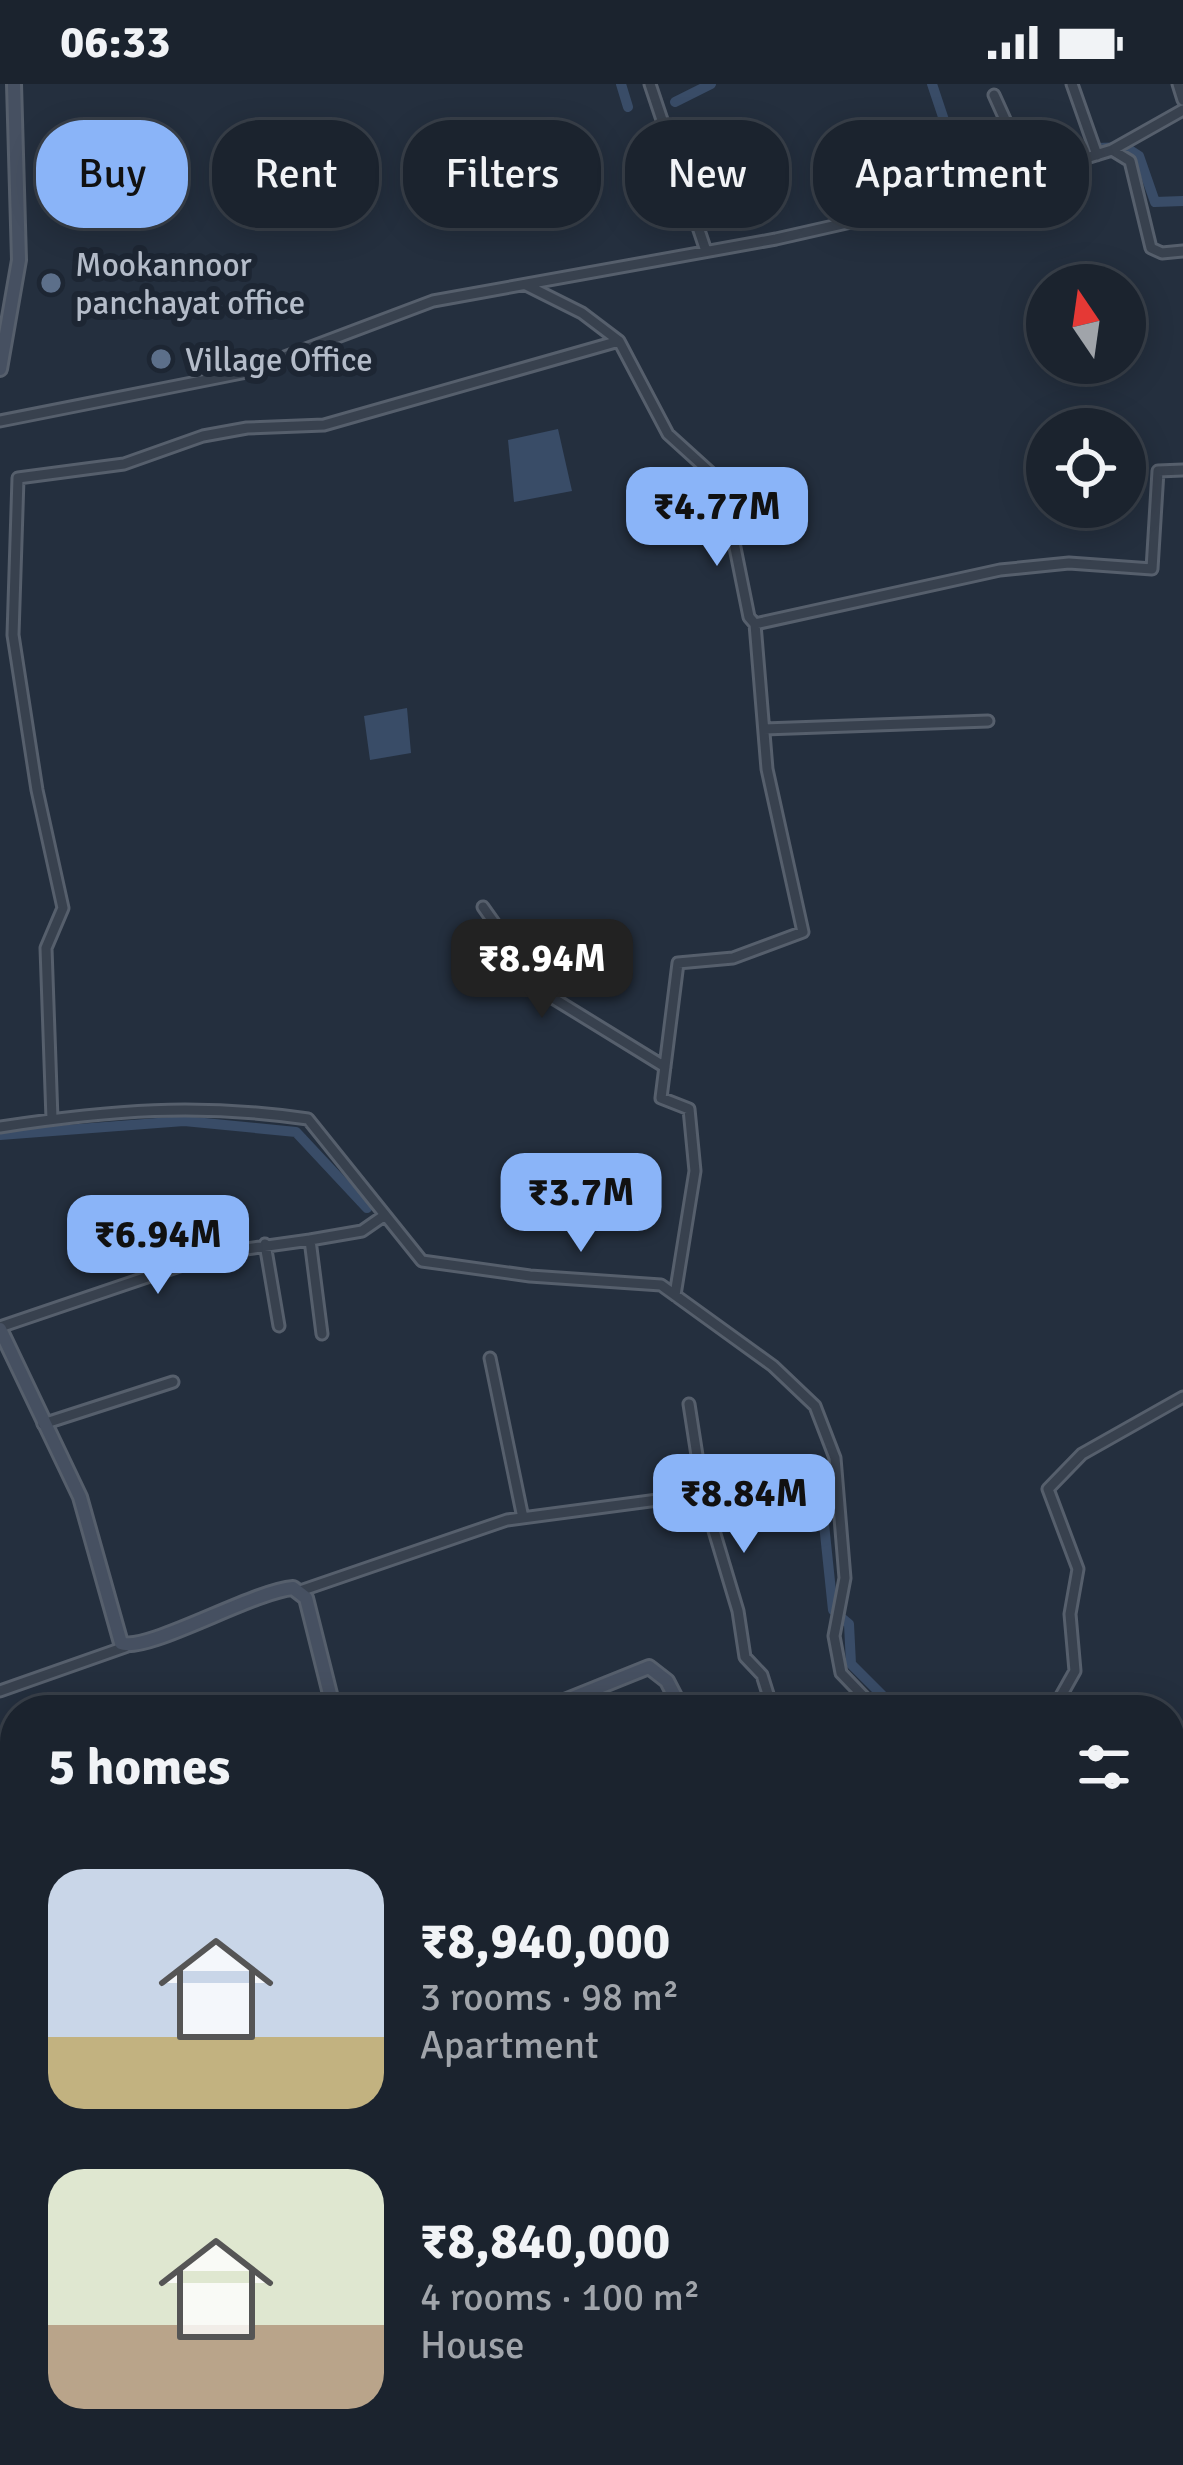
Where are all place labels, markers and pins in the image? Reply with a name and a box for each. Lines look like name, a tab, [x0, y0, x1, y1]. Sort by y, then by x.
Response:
place label: Mookannoor panchayat office	[75, 245, 305, 324]
marker: Mookannoor panchayat office	[38, 270, 64, 296]
place label: Village Office	[185, 340, 373, 381]
marker: Village Office	[148, 346, 174, 372]
pin: ₹4.77M	[619, 467, 815, 569]
pin: ₹8.94M	[444, 919, 640, 1021]
pin: ₹3.7M	[497, 1153, 665, 1255]
pin: ₹6.94M	[60, 1195, 256, 1297]
pin: ₹8.84M	[646, 1454, 842, 1556]

